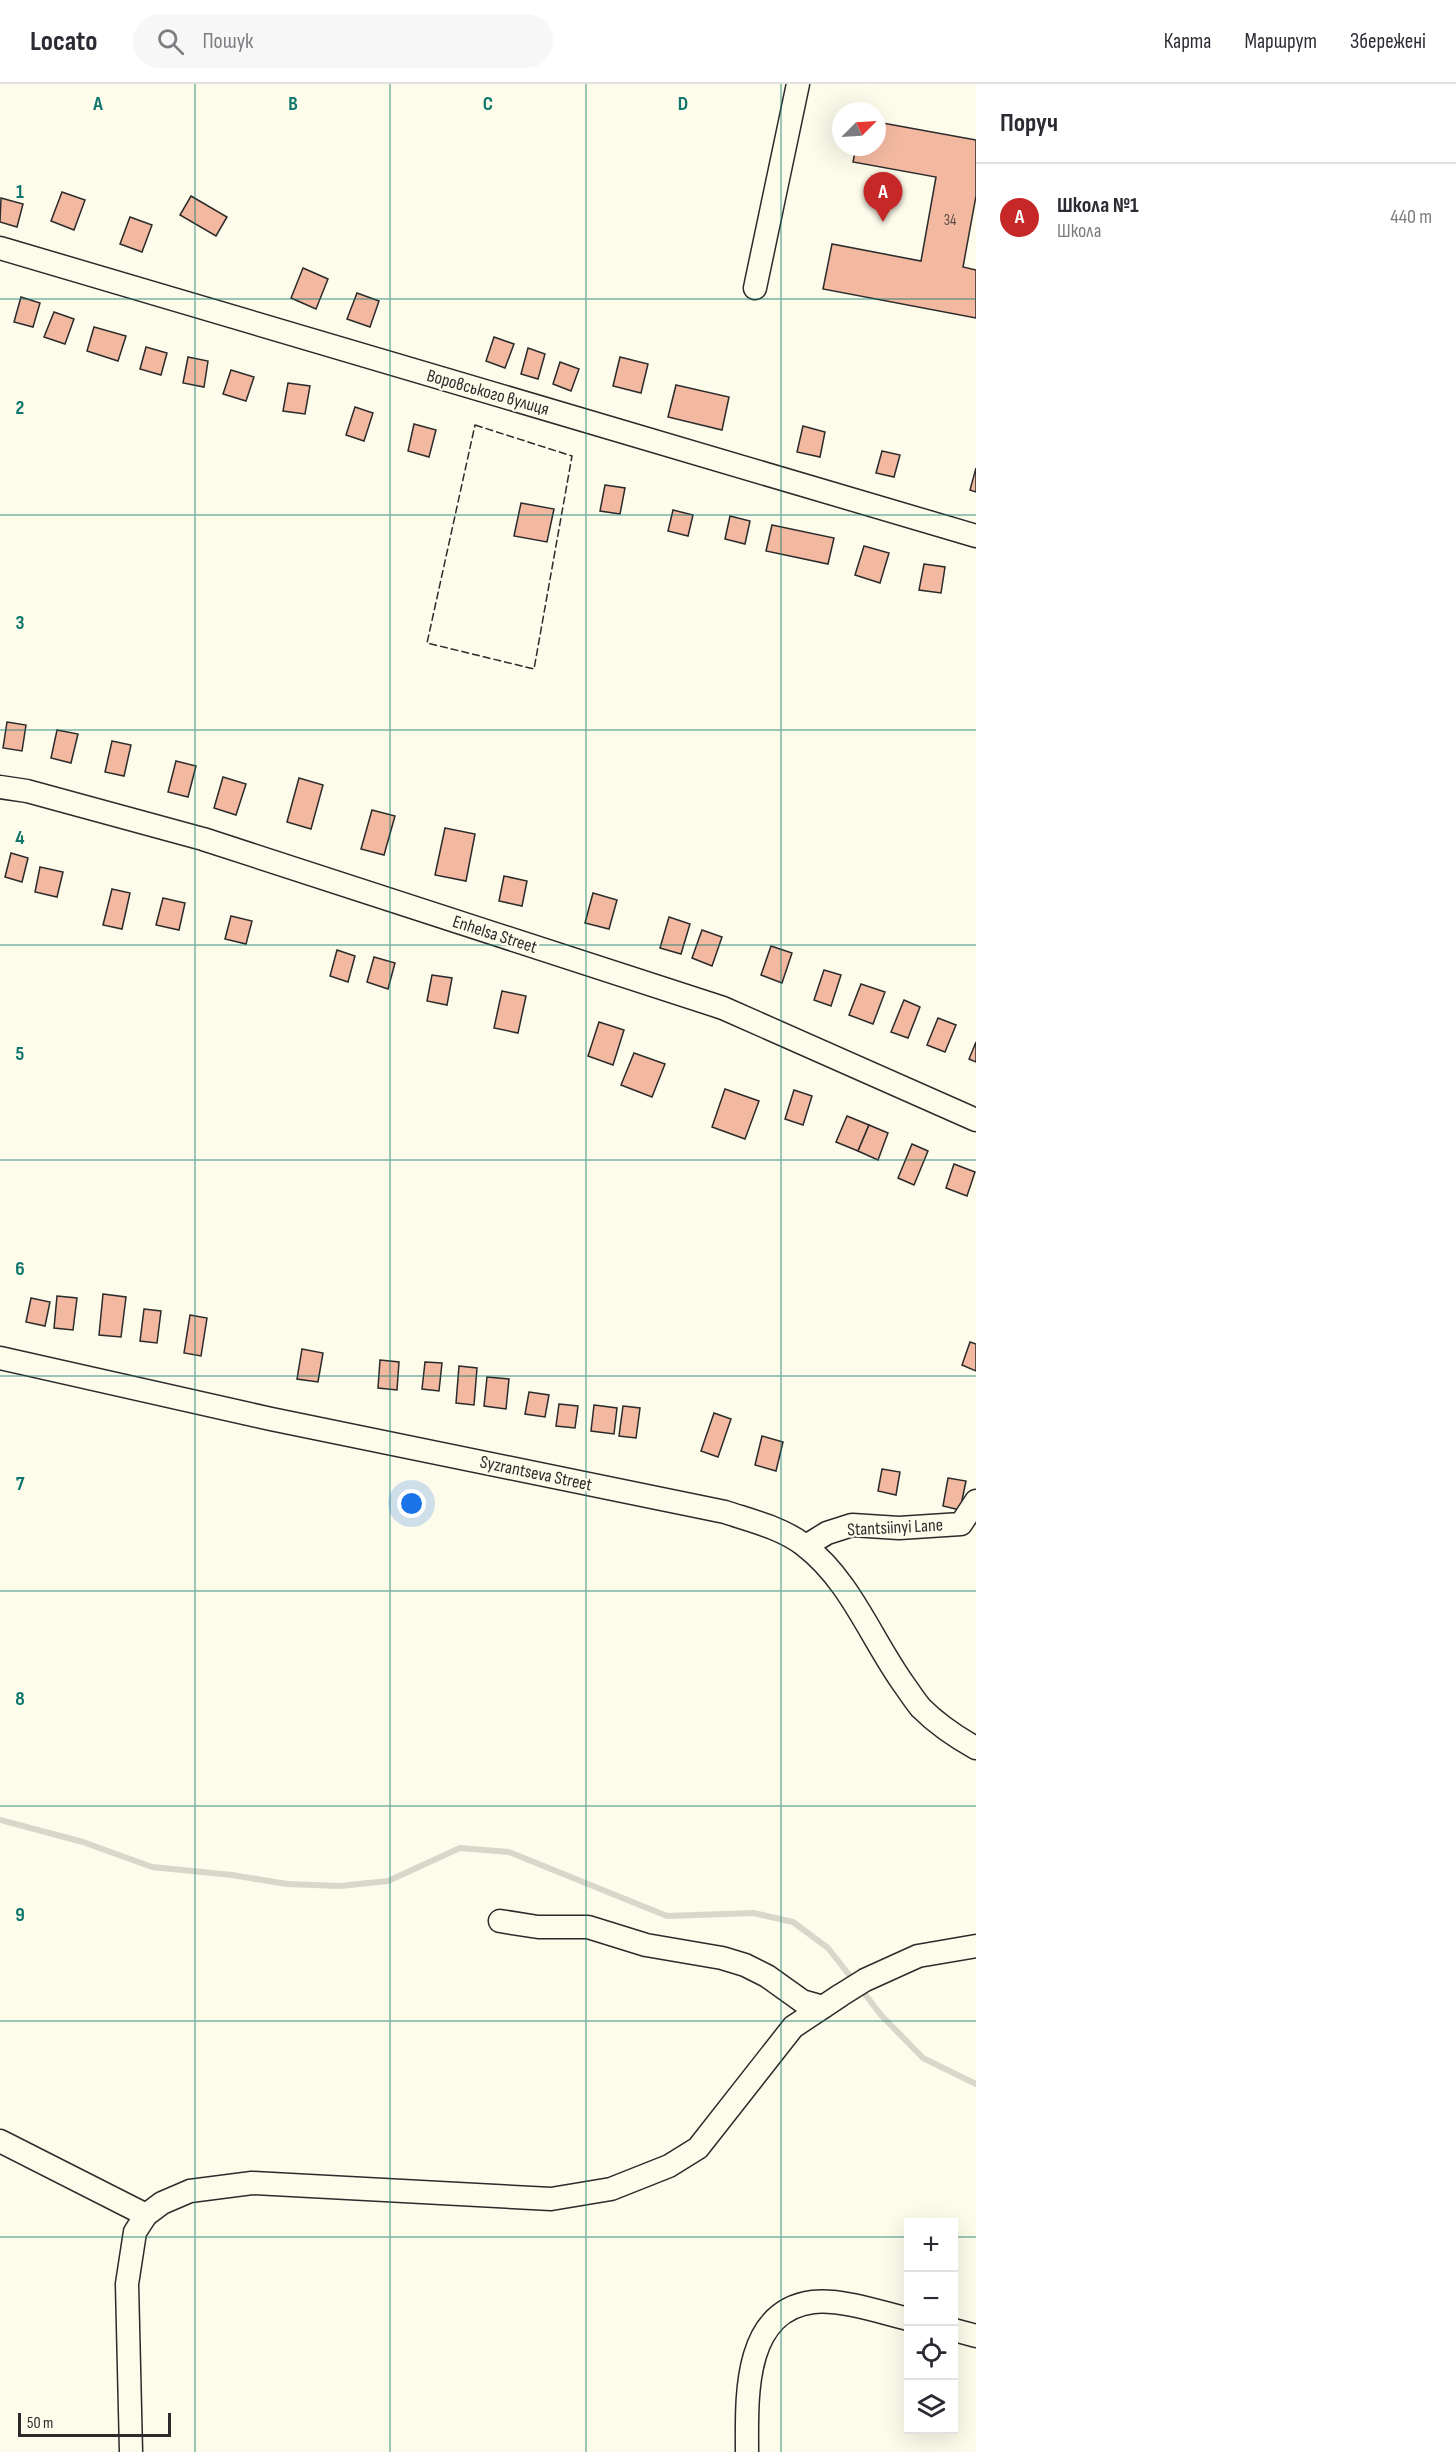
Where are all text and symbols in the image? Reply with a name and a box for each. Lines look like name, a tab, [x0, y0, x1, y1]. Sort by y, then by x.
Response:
search box	[133, 14, 553, 68]
text: Locato	[30, 25, 97, 58]
icon: search	[154, 25, 187, 58]
text: Пошук	[202, 28, 253, 55]
text: Карта	[1164, 29, 1211, 54]
text: Маршрут	[1244, 29, 1317, 54]
text: Збережені	[1350, 29, 1426, 54]
text: A	[92, 92, 103, 116]
text: B	[288, 92, 298, 116]
text: C	[483, 92, 493, 116]
text: D	[678, 92, 688, 116]
north arrow	[832, 102, 886, 156]
text: Поруч	[1000, 108, 1058, 139]
pin: A	[864, 172, 902, 222]
text: 1	[16, 180, 24, 204]
text: Школа №1	[1057, 192, 1139, 219]
text: A	[1015, 205, 1024, 229]
text: 440 m	[1390, 205, 1432, 229]
house number: 34	[944, 211, 956, 230]
text: Школа	[1057, 219, 1101, 243]
street label: Воровського вулиця	[424, 365, 551, 420]
text: 2	[16, 396, 24, 420]
text: 3	[16, 611, 25, 635]
text: 4	[15, 826, 25, 850]
street label: Enhelsa Street	[450, 911, 540, 958]
text: 5	[16, 1042, 25, 1066]
text: 6	[15, 1257, 25, 1281]
street label: Syzrantseva Street	[478, 1451, 594, 1496]
text: 7	[16, 1472, 25, 1496]
your location	[397, 1489, 426, 1518]
street label: Stantsiinyi Lane	[847, 1515, 943, 1540]
text: 8	[15, 1687, 25, 1711]
text: 9	[15, 1903, 25, 1927]
map controls	[904, 2218, 958, 2434]
button: +	[904, 2218, 958, 2272]
button: −	[904, 2272, 958, 2326]
button: locate	[904, 2326, 958, 2380]
button: layers	[904, 2380, 958, 2434]
scale bar	[18, 2410, 171, 2438]
text: 50 m	[27, 2414, 53, 2433]

